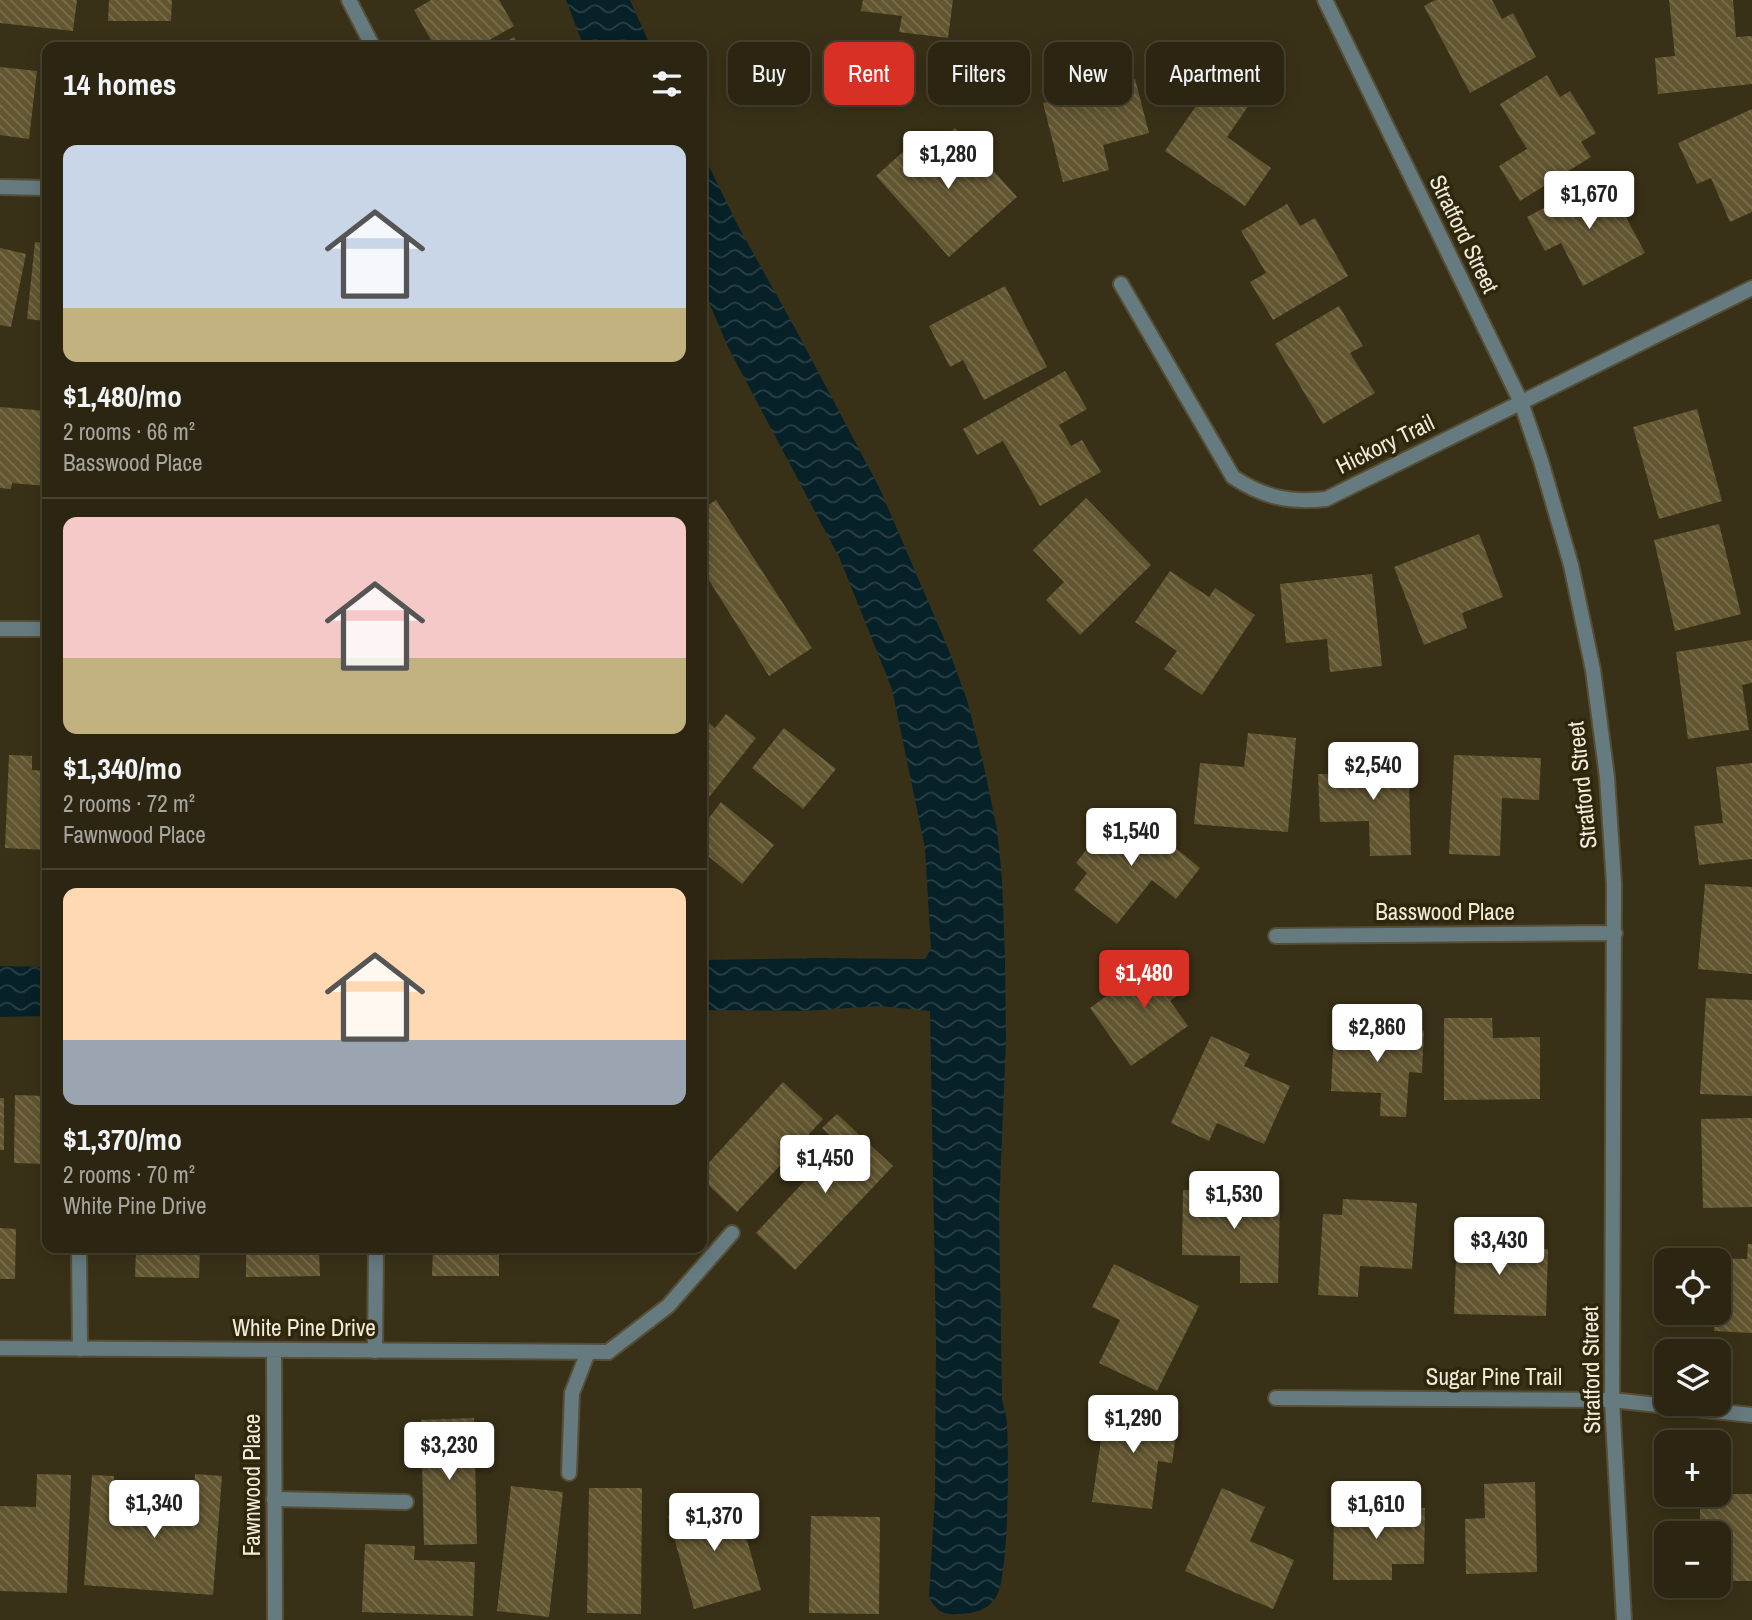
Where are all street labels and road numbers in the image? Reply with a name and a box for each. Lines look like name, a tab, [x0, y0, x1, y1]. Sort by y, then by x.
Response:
street label: Stratford Street	[1422, 170, 1506, 298]
street label: Hickory Trail	[1330, 406, 1439, 481]
street label: Stratford Street	[1559, 720, 1604, 850]
street label: Basswood Place	[1375, 896, 1515, 927]
street label: Stratford Street	[1574, 1306, 1607, 1434]
street label: White Pine Drive	[232, 1312, 376, 1343]
street label: Sugar Pine Trail	[1426, 1361, 1562, 1392]
street label: Fawnwood Place	[236, 1414, 267, 1556]

